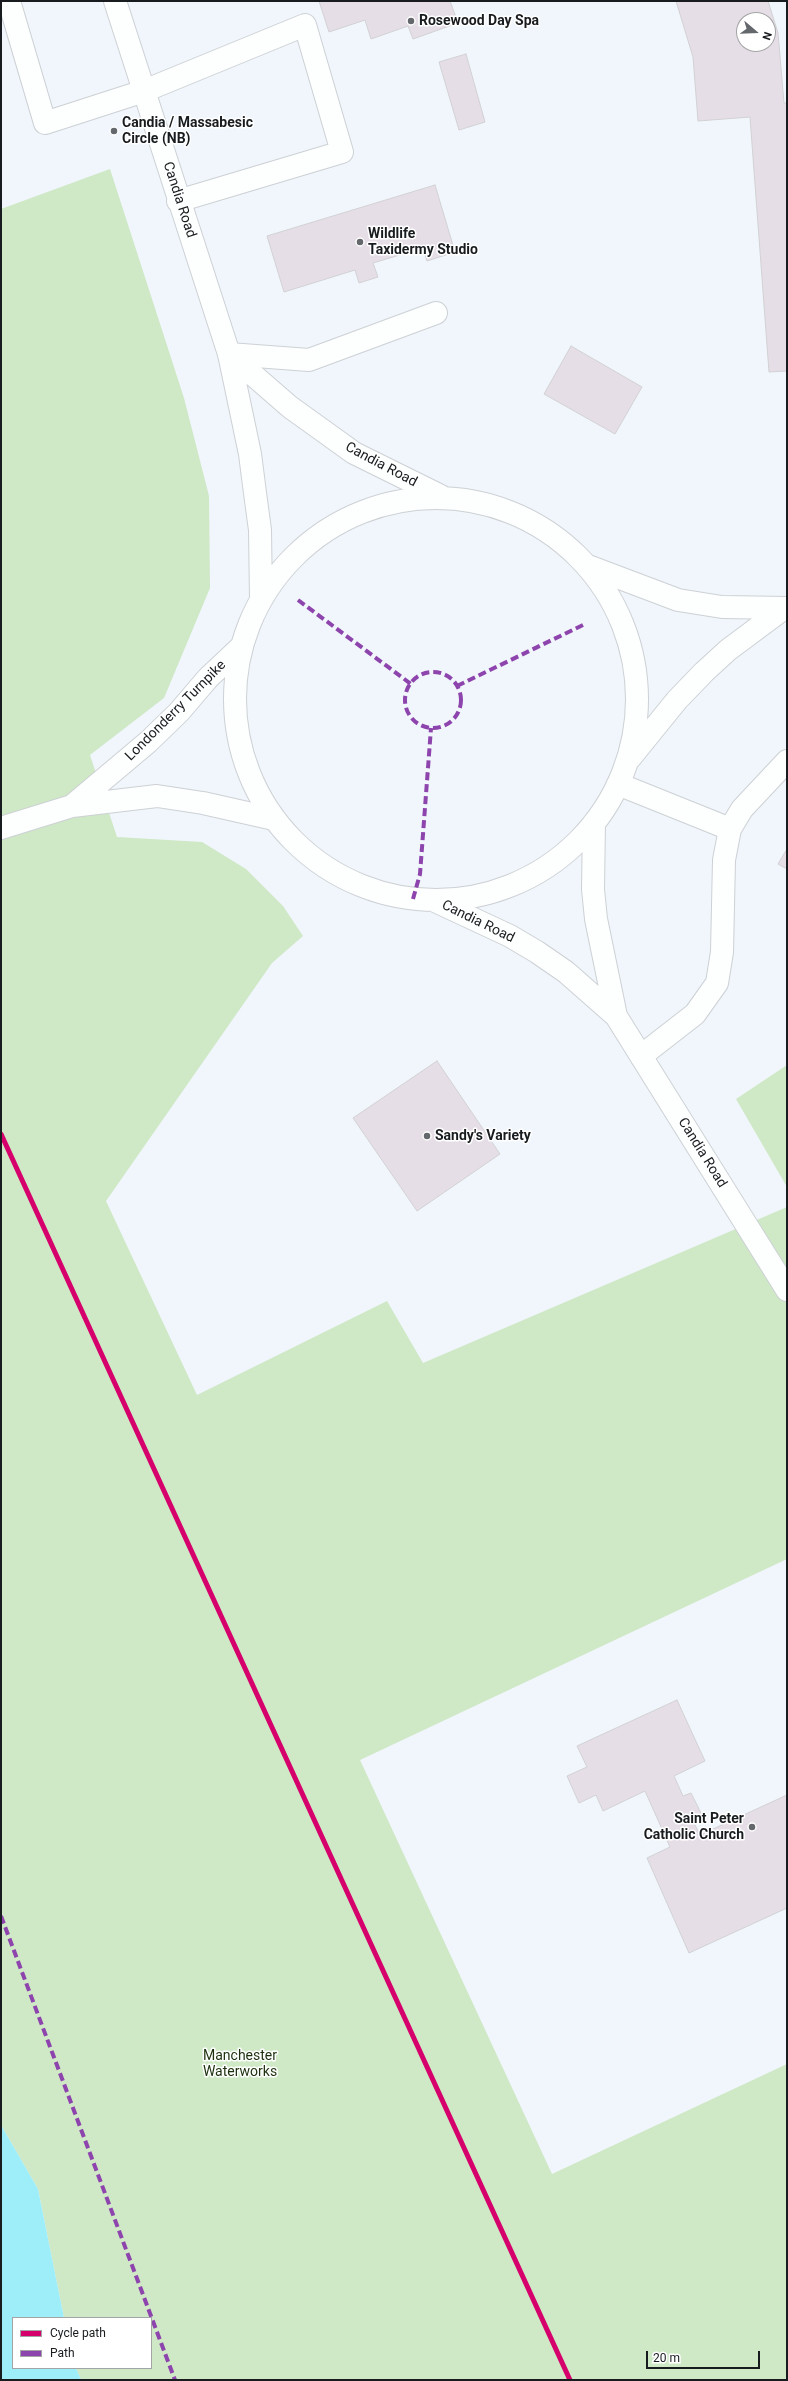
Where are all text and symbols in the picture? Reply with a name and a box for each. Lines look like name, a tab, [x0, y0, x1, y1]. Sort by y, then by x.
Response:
north arrow	[736, 12, 776, 52]
place label: Rosewood Day Spa	[419, 13, 539, 29]
marker: Rosewood Day Spa	[406, 16, 416, 26]
text: N	[759, 30, 774, 42]
place label: Candia / Massabesic Circle (NB)	[122, 115, 253, 148]
marker: Candia / Massabesic Circle (NB)	[109, 126, 119, 136]
street label: Candia Road	[159, 160, 199, 240]
place label: Wildlife Taxidermy Studio	[368, 226, 478, 258]
marker: Wildlife Taxidermy Studio	[355, 237, 365, 247]
street label: Candia Road	[342, 439, 420, 491]
street label: Londonderry Turnpike	[122, 657, 230, 765]
street label: Candia Road	[439, 897, 517, 947]
street label: Candia Road	[674, 1115, 730, 1191]
place label: Sandy's Variety	[435, 1128, 531, 1144]
marker: Sandy's Variety	[422, 1131, 432, 1141]
place label: Saint Peter Catholic Church	[644, 1811, 744, 1844]
marker: Saint Peter Catholic Church	[747, 1822, 757, 1832]
park label: Manchester Waterworks	[203, 2048, 277, 2080]
legend	[12, 2317, 152, 2369]
text: Cycle path	[50, 2326, 106, 2340]
scale bar	[648, 2343, 762, 2369]
text: Path	[50, 2346, 75, 2360]
text: 20 m	[653, 2351, 680, 2365]

